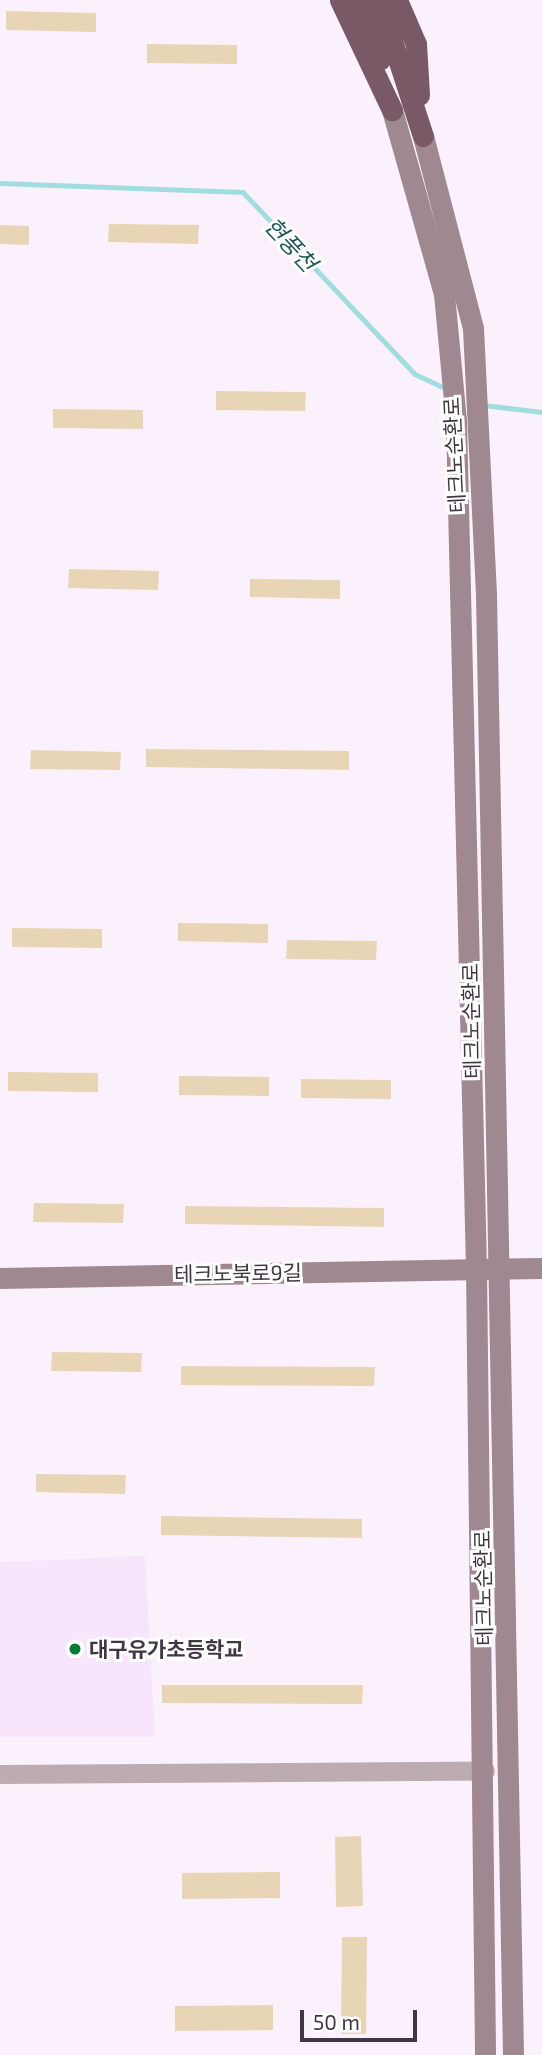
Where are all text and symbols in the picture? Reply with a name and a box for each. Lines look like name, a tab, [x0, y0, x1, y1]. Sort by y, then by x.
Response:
water label: 현풍천	[259, 211, 323, 277]
street label: 테크노순환로	[438, 396, 470, 514]
street label: 테크노순환로	[457, 963, 485, 1079]
street label: 테크노북로9길	[174, 1259, 302, 1287]
street label: 테크노순환로	[469, 1530, 497, 1646]
place label: 대구유가초등학교	[89, 1636, 244, 1662]
marker: 대구유가초등학교	[67, 1641, 83, 1657]
scale bar	[304, 1996, 421, 2040]
text: 50 m	[313, 2009, 360, 2034]

